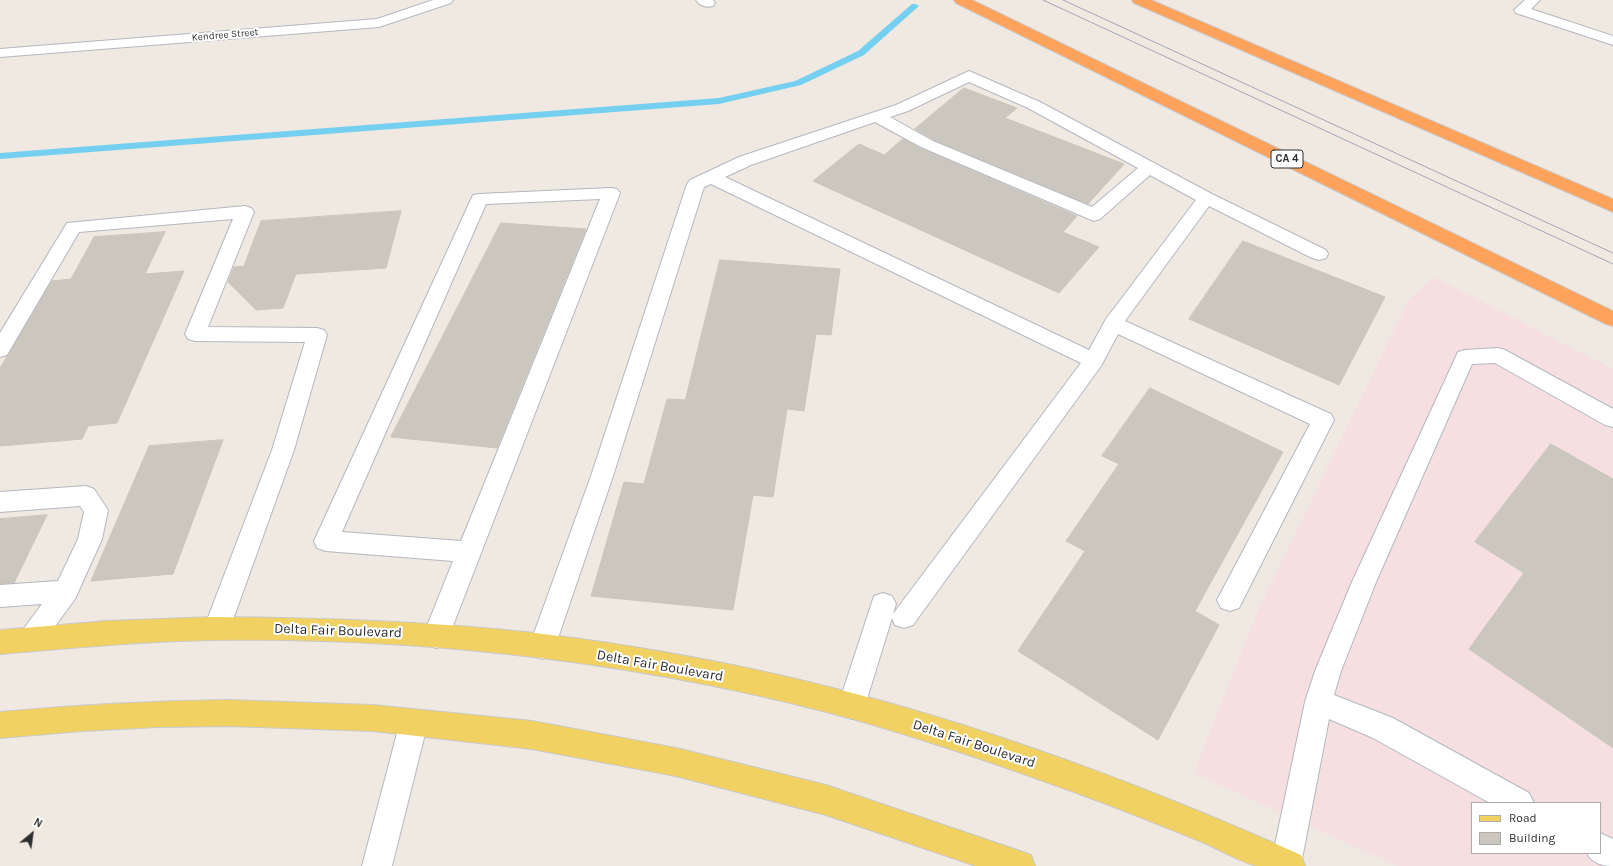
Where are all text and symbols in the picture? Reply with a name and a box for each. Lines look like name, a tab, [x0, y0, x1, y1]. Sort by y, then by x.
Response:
street label: Kendree Street	[191, 26, 259, 44]
road number: CA 4	[1271, 150, 1303, 168]
street label: Delta Fair Boulevard	[274, 620, 402, 642]
street label: Delta Fair Boulevard	[596, 647, 724, 685]
street label: Delta Fair Boulevard	[911, 716, 1037, 772]
legend	[1471, 802, 1601, 854]
text: Road	[1509, 811, 1537, 825]
north arrow	[12, 814, 52, 854]
text: N	[31, 815, 45, 831]
text: Building	[1509, 831, 1555, 845]

